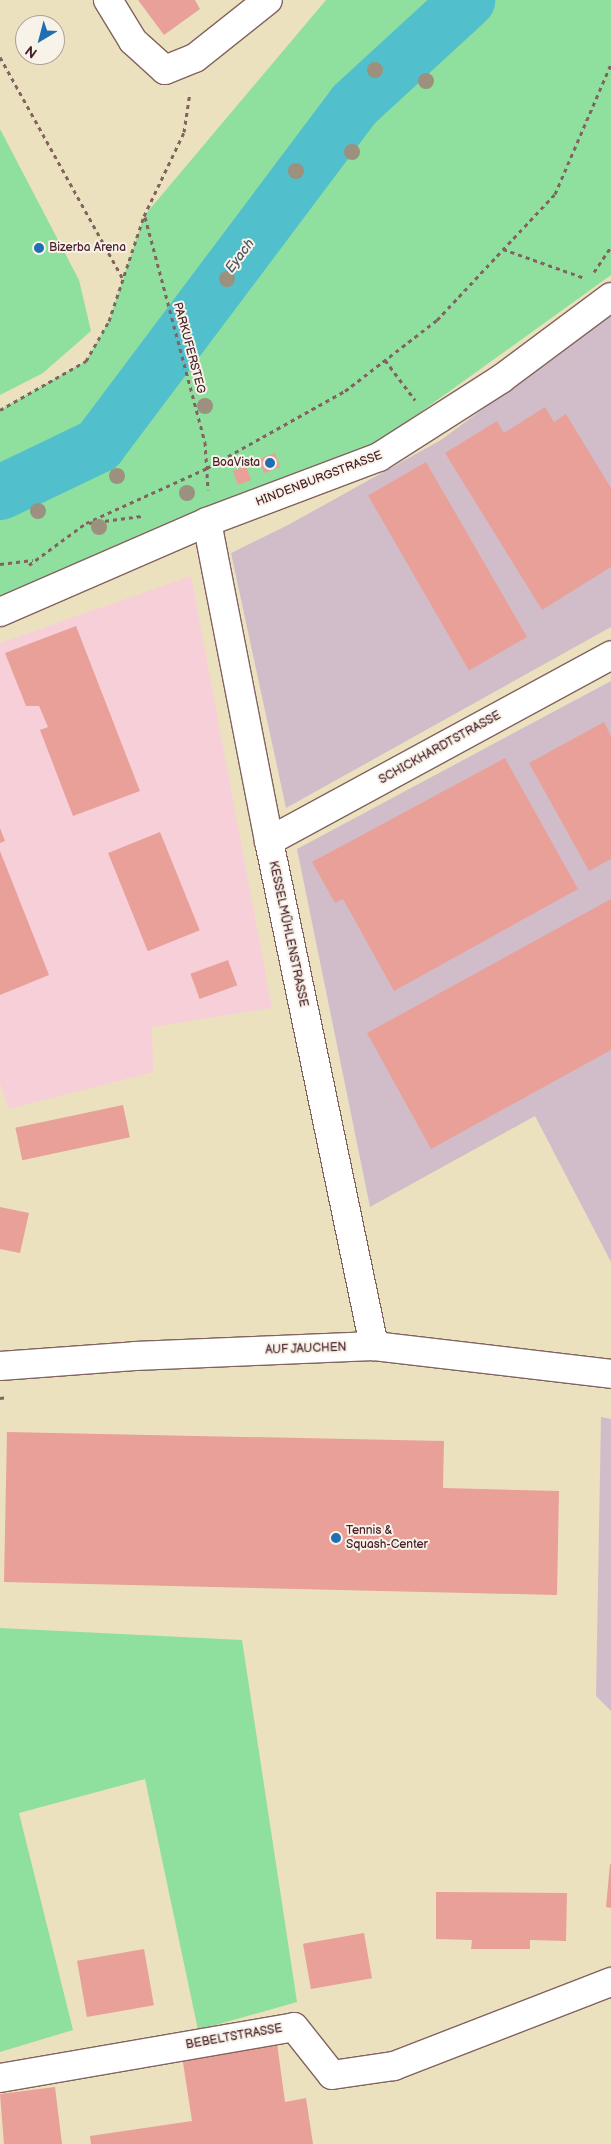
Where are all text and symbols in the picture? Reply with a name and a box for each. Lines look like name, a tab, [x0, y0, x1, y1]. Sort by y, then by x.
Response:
north arrow	[15, 15, 65, 65]
text: N	[22, 42, 41, 62]
water label: Eyach	[222, 236, 258, 276]
place label: Bizerba Arena	[49, 241, 126, 255]
marker: Bizerba Arena	[33, 242, 45, 254]
street label: PARKUFERSTEG	[170, 301, 208, 395]
street label: HINDENBURGSTRASSE	[254, 448, 384, 510]
place label: BoaVista	[212, 456, 260, 470]
marker: BoaVista	[264, 457, 276, 469]
street label: SCHICKHARDTSTRASSE	[377, 708, 503, 788]
street label: KESSELMÜHLENSTRASSE	[265, 860, 311, 1008]
street label: AUF JAUCHEN	[265, 1340, 347, 1358]
place label: Tennis & Squash-Center	[346, 1524, 428, 1552]
marker: Tennis & Squash-Center	[330, 1532, 342, 1544]
street label: BEBELTSTRASSE	[185, 2021, 283, 2053]

